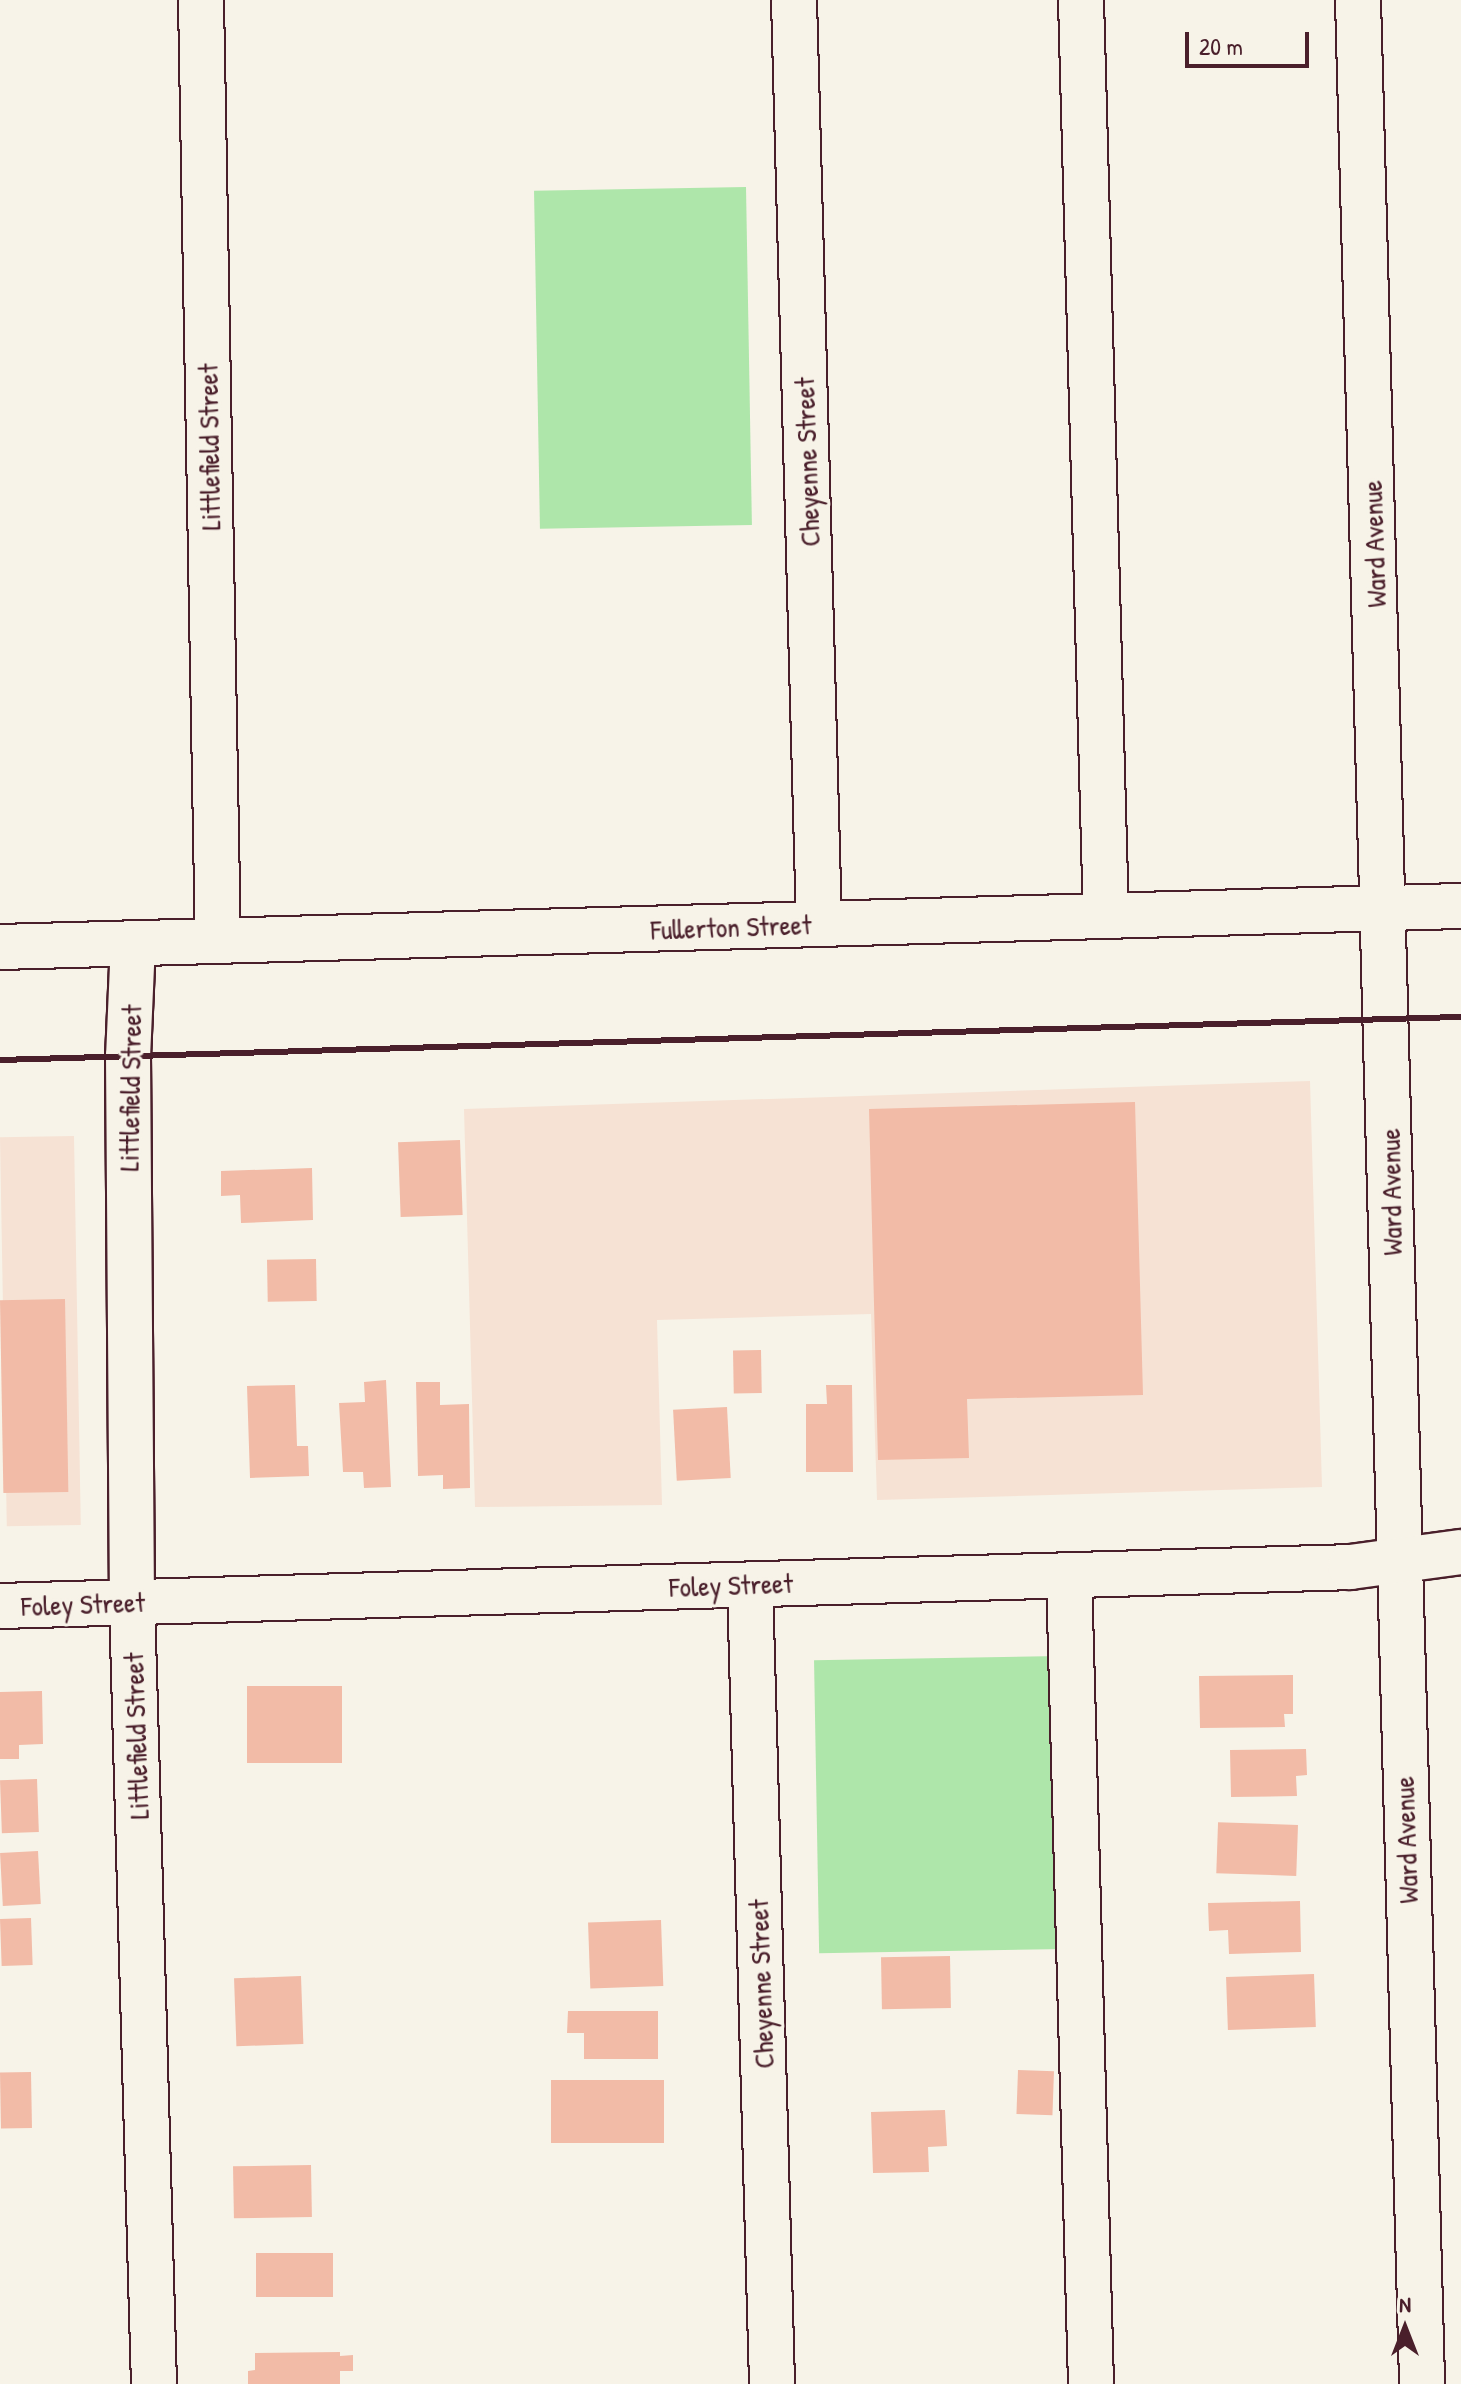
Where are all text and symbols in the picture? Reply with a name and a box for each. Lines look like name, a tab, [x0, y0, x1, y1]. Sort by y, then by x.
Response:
scale bar	[1189, 16, 1313, 66]
text: 20 m	[1199, 30, 1243, 62]
street label: Littlefield Street	[191, 363, 227, 531]
street label: Cheyenne Street	[787, 377, 827, 547]
street label: Ward Avenue	[1355, 480, 1393, 608]
street label: Fullerton Street	[650, 907, 812, 947]
street label: Littlefield Street	[112, 1004, 148, 1172]
street label: Ward Avenue	[1373, 1128, 1409, 1256]
street label: Foley Street	[669, 1566, 793, 1604]
street label: Foley Street	[21, 1585, 145, 1623]
street label: Littlefield Street	[116, 1652, 156, 1820]
street label: Ward Avenue	[1387, 1776, 1425, 1904]
street label: Cheyenne Street	[741, 1899, 781, 2069]
north arrow	[1365, 2288, 1445, 2368]
text: N	[1399, 2289, 1411, 2319]

